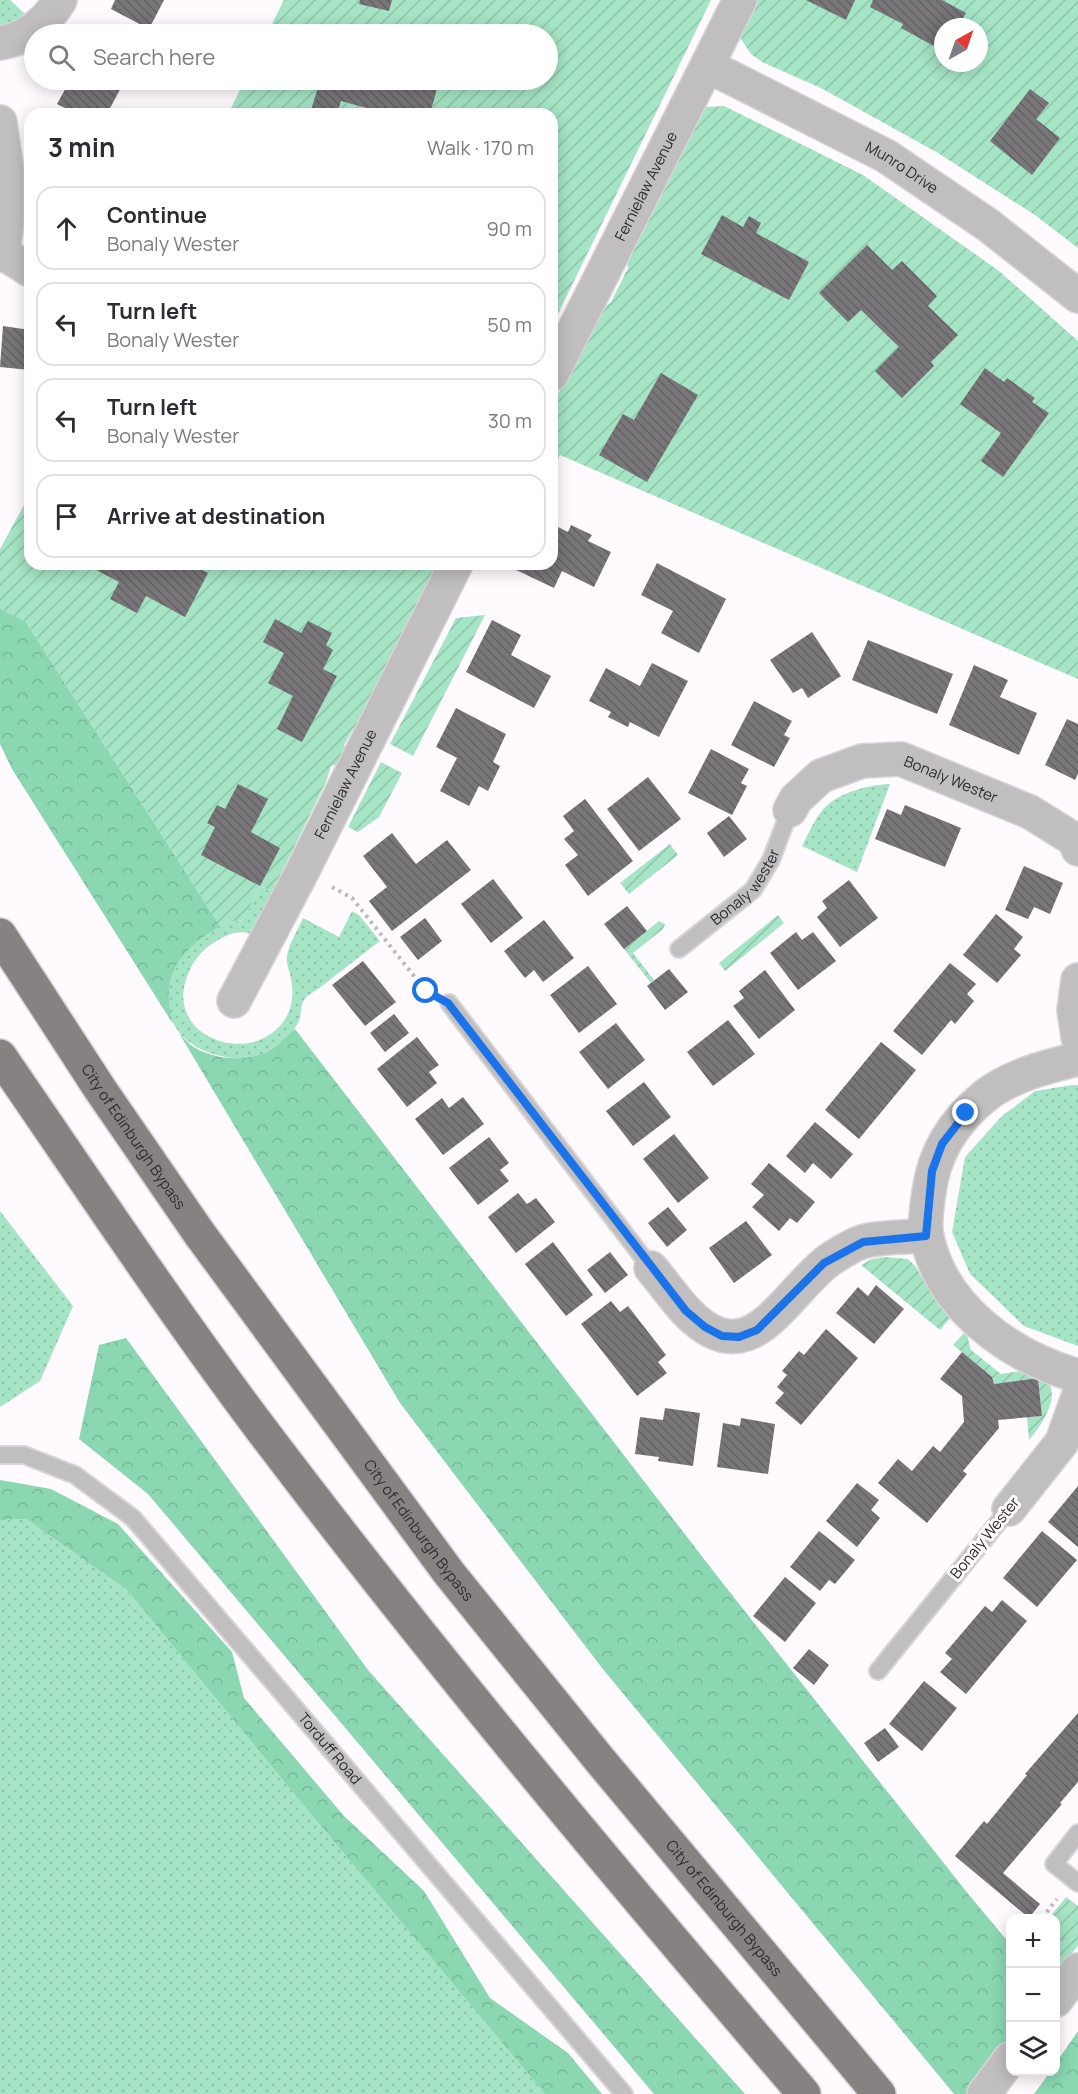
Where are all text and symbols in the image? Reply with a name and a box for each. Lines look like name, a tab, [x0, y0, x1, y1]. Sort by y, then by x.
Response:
north arrow	[934, 18, 988, 72]
search box	[24, 24, 558, 90]
icon: search	[45, 41, 78, 74]
text: Search here	[93, 42, 215, 72]
street label: Fernielaw Avenue	[609, 128, 682, 245]
text: 3 min	[48, 129, 115, 165]
text: Walk · 170 m	[427, 134, 534, 161]
street label: Munro Drive	[862, 136, 943, 199]
text: Continue	[107, 200, 207, 230]
icon: ahead	[50, 212, 83, 245]
text: 90 m	[486, 215, 532, 242]
text: Bonaly Wester	[107, 230, 240, 257]
text: Turn left	[107, 296, 197, 326]
icon: left	[50, 308, 83, 341]
text: 50 m	[487, 311, 532, 338]
text: Bonaly Wester	[107, 326, 240, 353]
text: Turn left	[107, 392, 197, 422]
icon: left	[50, 404, 83, 437]
text: 30 m	[488, 407, 532, 434]
text: Bonaly Wester	[107, 422, 240, 449]
icon: arrive	[50, 500, 83, 533]
text: Arrive at destination	[107, 501, 325, 531]
street label: Fernielaw Avenue	[309, 725, 382, 842]
street label: Bonaly Wester	[901, 750, 1001, 808]
street label: Bonaly wester	[706, 845, 785, 930]
route start	[412, 977, 438, 1003]
street label: City of Edinburgh Bypass	[77, 1060, 191, 1214]
route end	[952, 1099, 978, 1125]
street label: City of Edinburgh Bypass	[359, 1455, 479, 1606]
street label: Bonaly Wester	[945, 1492, 1024, 1583]
street label: Torduff Road	[293, 1708, 367, 1789]
street label: City of Edinburgh Bypass	[661, 1835, 787, 1981]
map controls	[1006, 1914, 1060, 2076]
button: +	[1006, 1914, 1060, 1968]
button: −	[1006, 1968, 1060, 2022]
button: layers	[1006, 2022, 1060, 2076]

